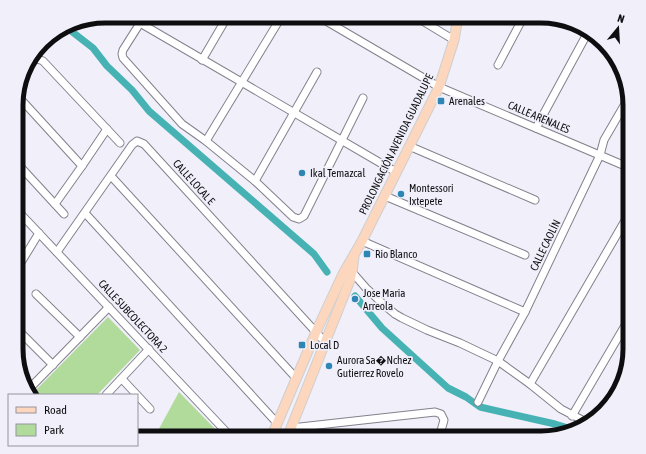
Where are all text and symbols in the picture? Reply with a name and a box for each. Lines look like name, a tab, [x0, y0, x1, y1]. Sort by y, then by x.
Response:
north arrow	[598, 8, 638, 48]
text: N	[616, 12, 626, 25]
street label: PROLONGACIÓN AVENIDA GUADALUPE	[357, 71, 436, 216]
place label: Arenales	[449, 95, 485, 107]
marker: Arenales	[436, 96, 446, 106]
street label: CALLE ARENALES	[506, 99, 572, 136]
street label: CALLE LOCAL E	[171, 157, 217, 207]
place label: Ikal Temazcal	[310, 167, 365, 179]
marker: Ikal Temazcal	[297, 168, 307, 178]
place label: Montessori Ixtepete	[409, 182, 454, 207]
marker: Montessori Ixtepete	[396, 189, 406, 199]
street label: CALLE CAOLÍN	[527, 217, 563, 273]
place label: Rio Blanco	[375, 248, 418, 260]
marker: Rio Blanco	[362, 249, 372, 259]
street label: CALLE SUBCOLECTORA 2	[96, 277, 170, 355]
place label: Jose Maria Arreola	[363, 287, 405, 312]
marker: Jose Maria Arreola	[350, 294, 360, 304]
place label: Local D	[310, 339, 339, 351]
marker: Local D	[297, 340, 307, 350]
place label: Aurora Sa�Nchez Gutierrez Rovelo	[337, 354, 411, 379]
marker: Aurora Sa�Nchez Gutierrez Rovelo	[324, 361, 334, 371]
legend	[8, 394, 138, 446]
text: Road	[44, 403, 67, 417]
text: Park	[44, 423, 65, 437]

